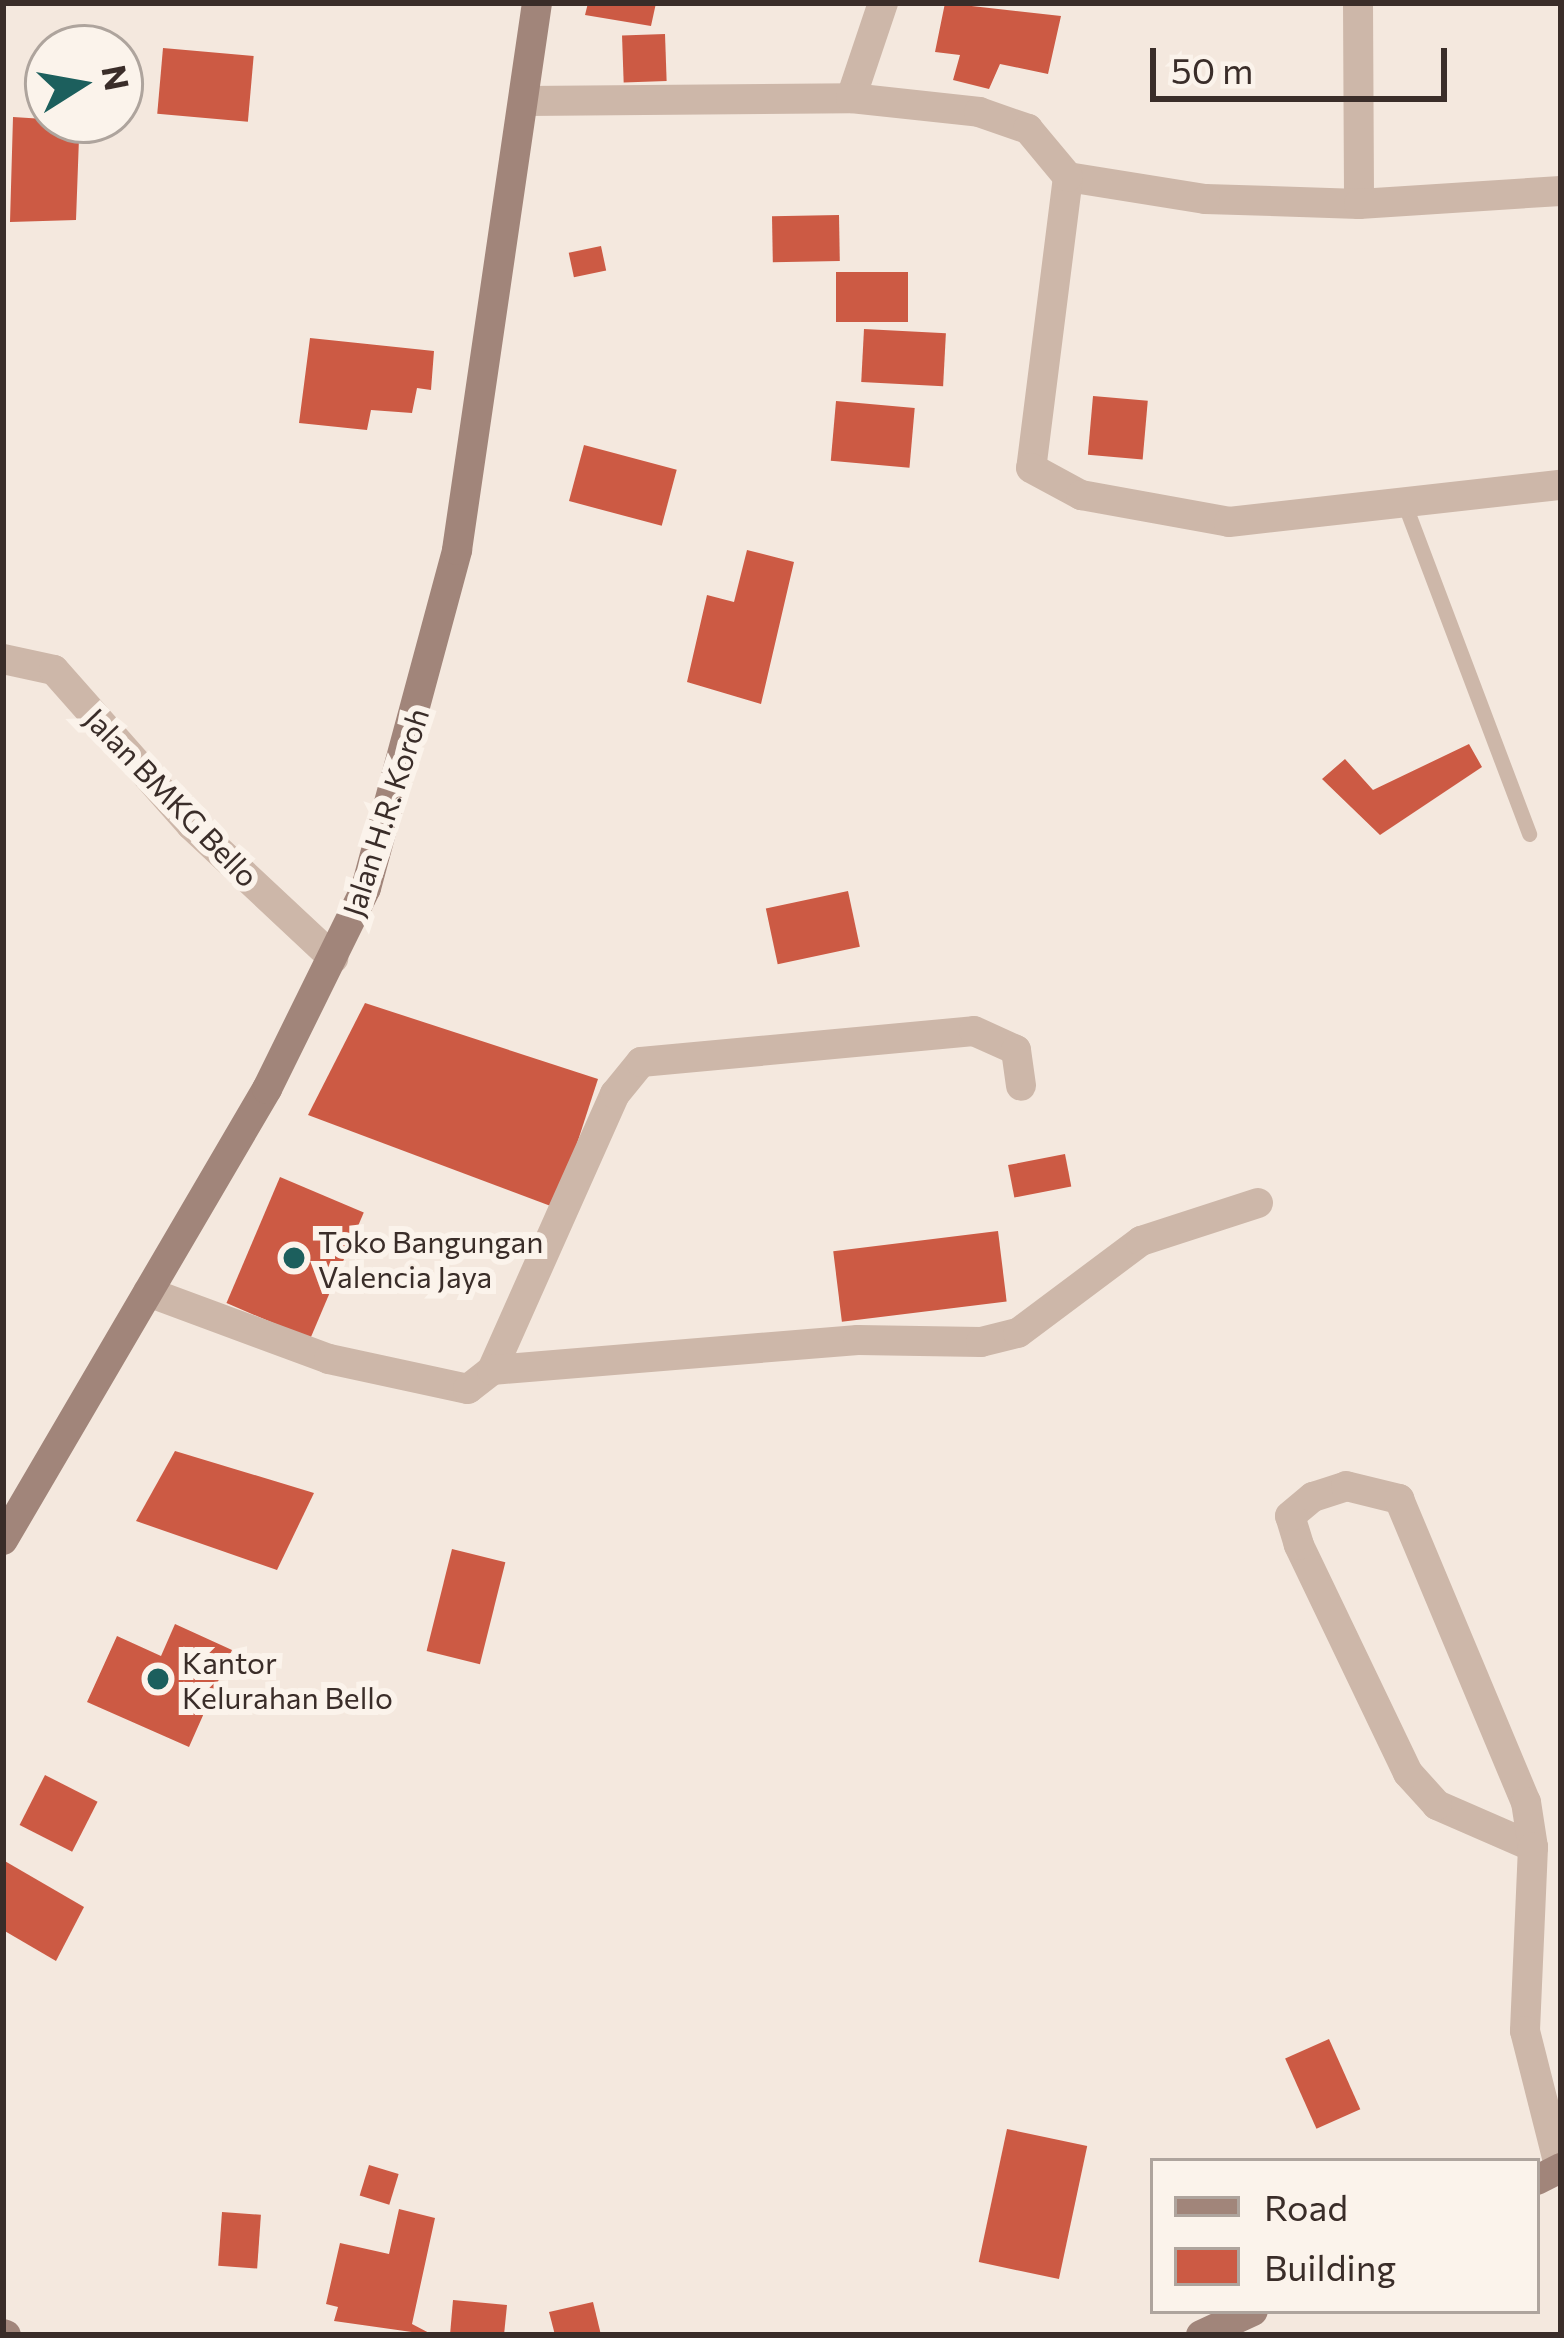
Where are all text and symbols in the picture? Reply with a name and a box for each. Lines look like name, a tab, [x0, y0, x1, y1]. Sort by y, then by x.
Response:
north arrow	[24, 24, 144, 144]
scale bar	[1156, 24, 1453, 98]
text: 50 m	[1171, 47, 1253, 91]
text: N	[94, 62, 139, 94]
street label: Jalan BMKG Bello	[78, 700, 266, 894]
street label: Jalan H.R. Koroh	[334, 703, 436, 921]
place label: Toko Bangungan Valencia Jaya	[318, 1223, 543, 1294]
marker: Toko Bangungan Valencia Jaya	[281, 1245, 307, 1271]
place label: Kantor Kelurahan Bello	[182, 1644, 393, 1714]
marker: Kantor Kelurahan Bello	[145, 1666, 171, 1692]
legend	[1150, 2158, 1540, 2314]
text: Road	[1264, 2184, 1348, 2228]
text: Building	[1264, 2244, 1396, 2288]

